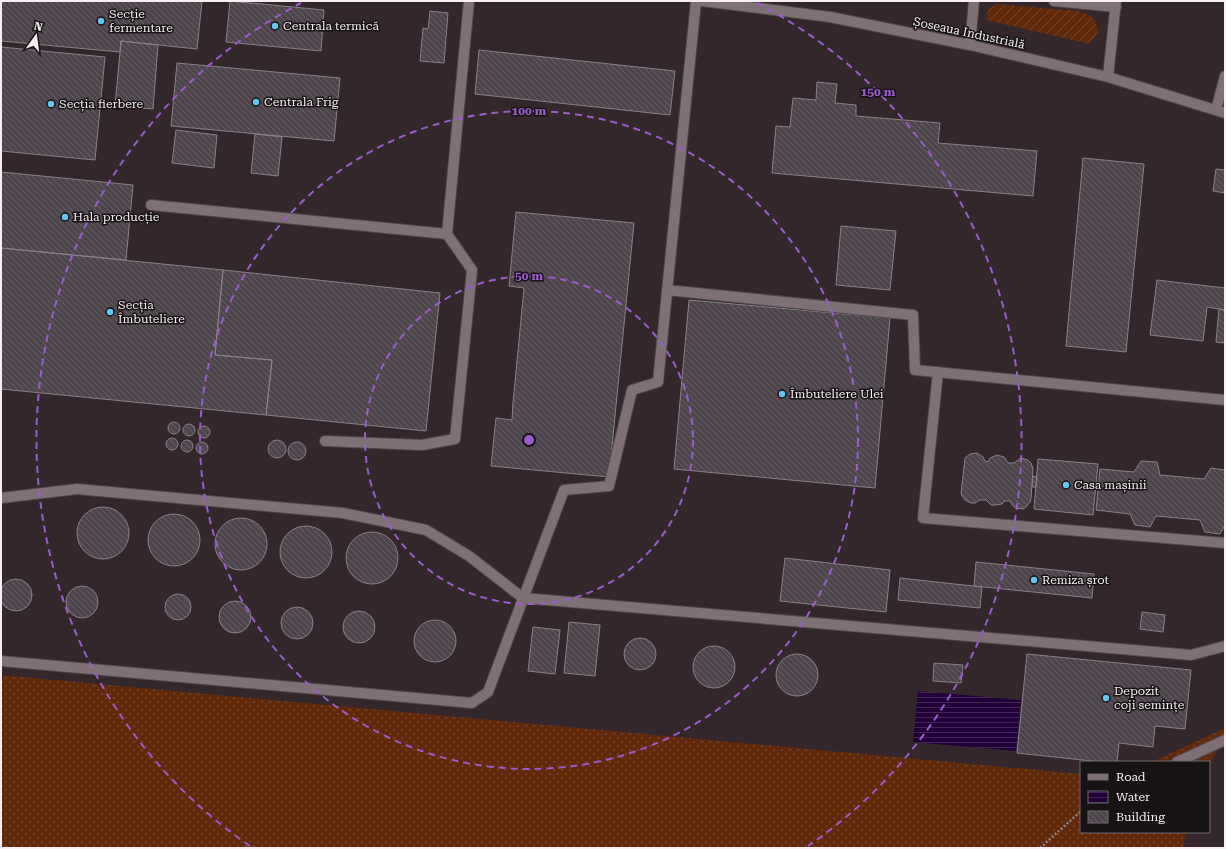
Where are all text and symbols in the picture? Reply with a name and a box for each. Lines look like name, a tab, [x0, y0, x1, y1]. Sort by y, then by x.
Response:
place label: Secție fermentare	[109, 7, 173, 35]
street label: Șoseaua Industrială	[912, 14, 1027, 53]
north arrow	[16, 16, 56, 56]
marker: Secție fermentare	[96, 16, 106, 26]
text: N	[33, 19, 44, 34]
place label: Centrala termică	[283, 19, 379, 33]
marker: Centrala termică	[270, 21, 280, 31]
text: 150 m	[861, 85, 896, 99]
place label: Centrala Frig	[264, 95, 339, 109]
place label: Secția fierbere	[59, 97, 144, 112]
marker: Centrala Frig	[251, 97, 261, 107]
marker: Secția fierbere	[46, 99, 56, 109]
text: 100 m	[512, 104, 547, 118]
place label: Hala producție	[73, 210, 160, 225]
marker: Hala producție	[60, 212, 70, 222]
text: 50 m	[515, 269, 543, 283]
place label: Secția Îmbuteliere	[118, 298, 185, 326]
marker: Secția Îmbuteliere	[105, 307, 115, 317]
place label: Îmbuteliere Ulei	[790, 387, 884, 401]
marker: Îmbuteliere Ulei	[777, 389, 787, 399]
centre of rings	[522, 433, 536, 447]
place label: Casa mașinii	[1074, 478, 1147, 493]
marker: Casa mașinii	[1061, 480, 1071, 490]
place label: Remiza șrot	[1042, 573, 1110, 588]
marker: Remiza șrot	[1029, 575, 1039, 585]
place label: Depozit coji semințe	[1114, 684, 1185, 713]
marker: Depozit coji semințe	[1101, 693, 1111, 703]
legend	[1080, 761, 1210, 833]
text: Road	[1116, 770, 1146, 784]
text: Water	[1116, 790, 1150, 804]
text: Building	[1116, 810, 1165, 824]

